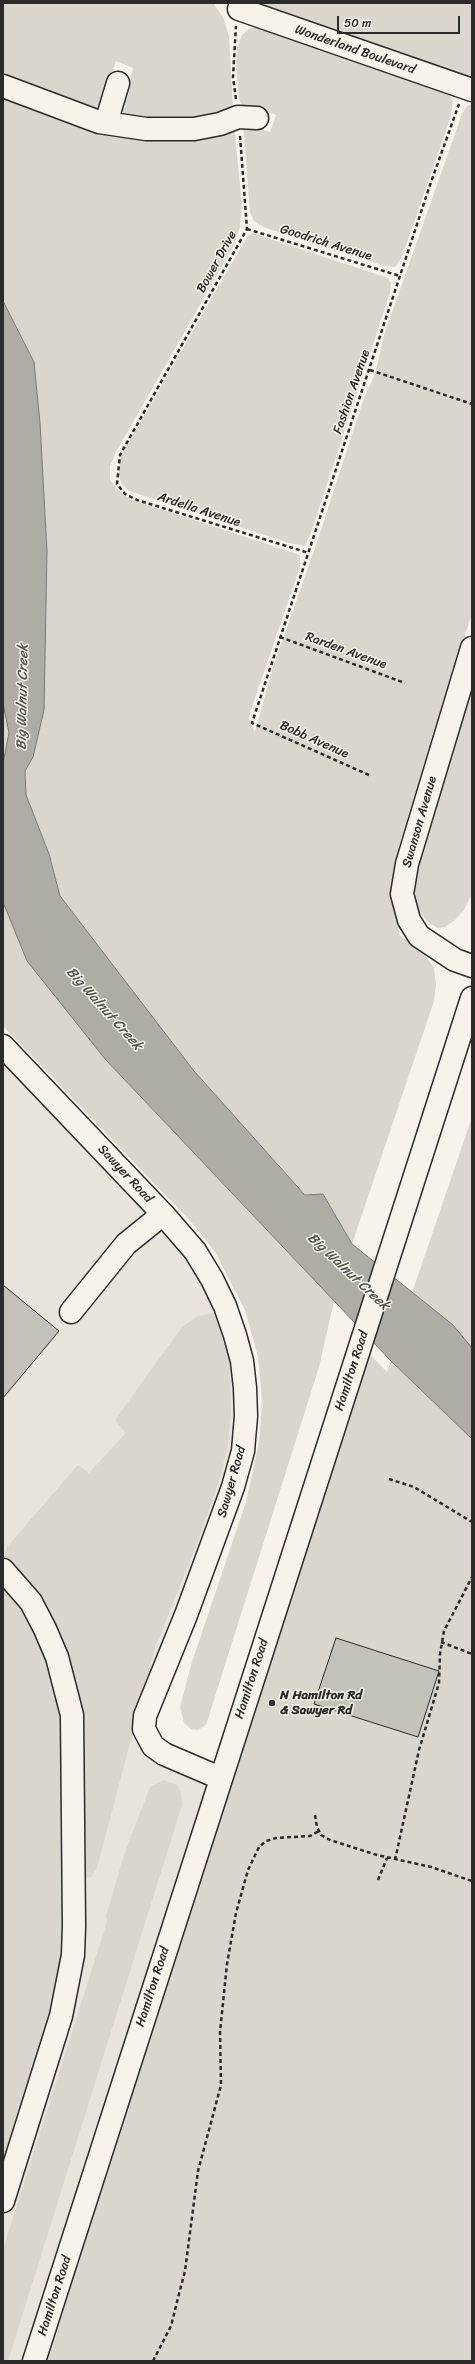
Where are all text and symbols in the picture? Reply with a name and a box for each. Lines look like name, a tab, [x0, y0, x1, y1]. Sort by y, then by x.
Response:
scale bar	[339, 8, 462, 34]
text: 50 m	[344, 12, 371, 34]
street label: Wonderland Boulevard	[293, 22, 417, 78]
street label: Goodrich Avenue	[278, 222, 374, 264]
street label: Bower Drive	[194, 228, 240, 296]
street label: Fashion Avenue	[330, 348, 374, 436]
street label: Ardella Avenue	[156, 489, 242, 531]
street label: Rarden Avenue	[303, 629, 389, 673]
water label: Big Walnut Creek	[14, 644, 32, 750]
street label: Bobb Avenue	[277, 718, 351, 762]
street label: Swanson Avenue	[399, 774, 441, 870]
water label: Big Walnut Creek	[62, 964, 146, 1054]
street label: Sawyer Road	[94, 1142, 156, 1206]
water label: Big Walnut Creek	[304, 1230, 392, 1314]
street label: Hamilton Road	[332, 1329, 372, 1413]
street label: Sawyer Road	[214, 1444, 250, 1520]
street label: Hamilton Road	[232, 1637, 272, 1721]
place label: N Hamilton Rd & Sawyer Rd	[280, 1688, 362, 1719]
marker: N Hamilton Rd & Sawyer Rd	[267, 1698, 277, 1708]
street label: Hamilton Road	[133, 1945, 173, 2029]
street label: Hamilton Road	[35, 2254, 75, 2338]

